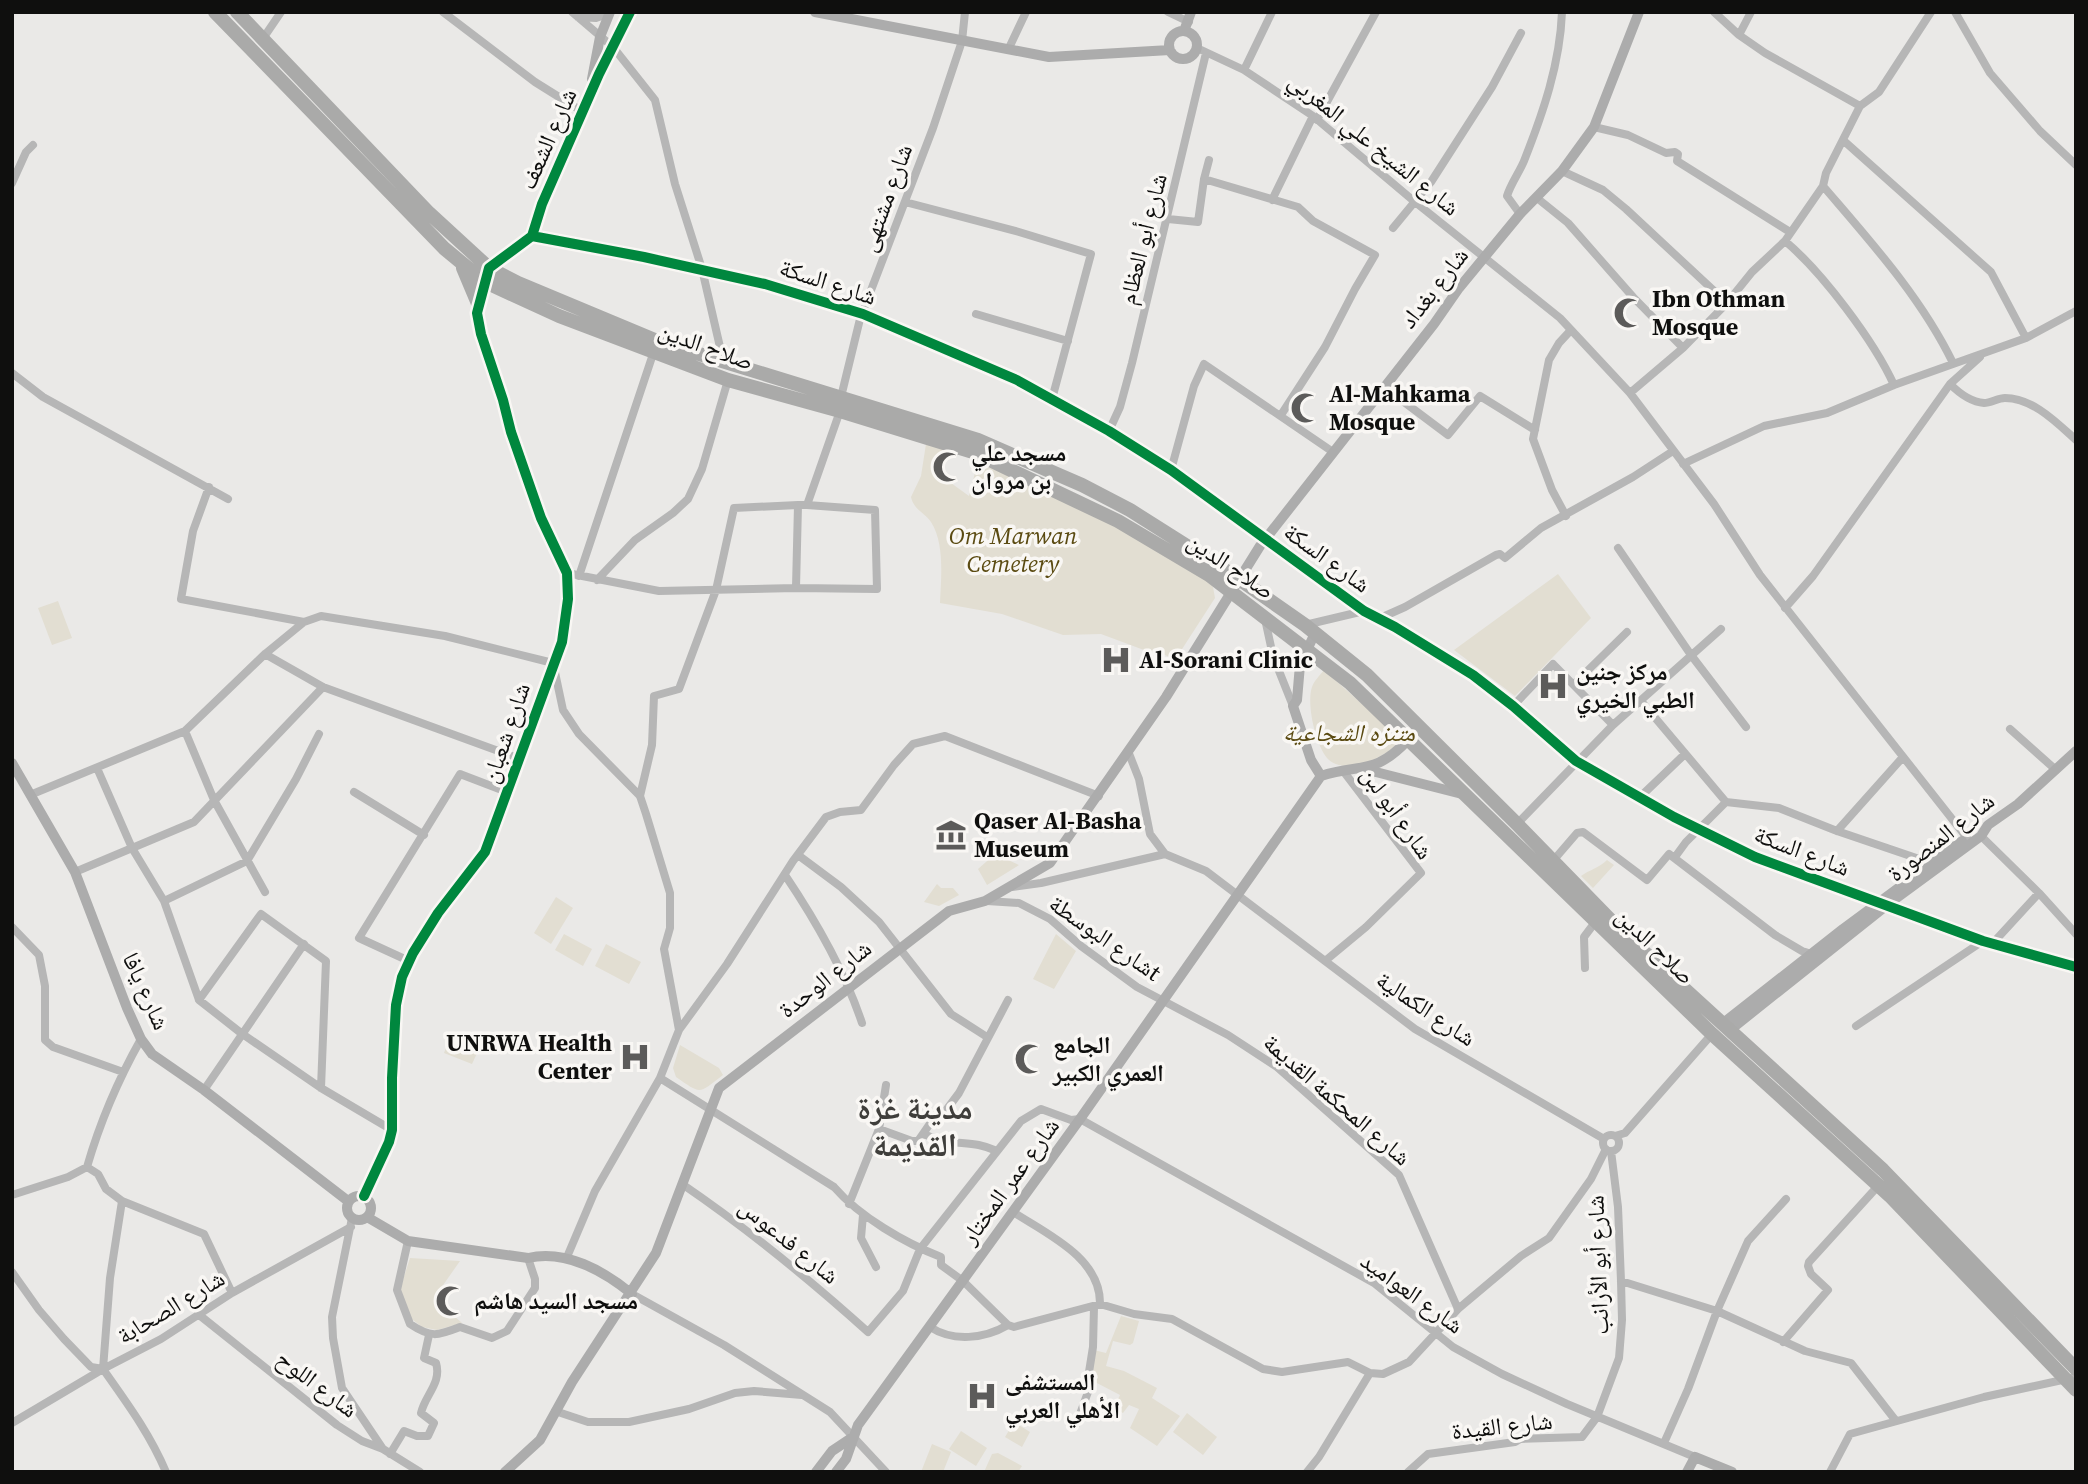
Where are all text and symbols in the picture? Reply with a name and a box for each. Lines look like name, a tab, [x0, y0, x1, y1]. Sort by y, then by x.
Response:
street label: شارع الشيخ علي المغربي	[1280, 64, 1467, 225]
street label: شارع الشعف	[511, 83, 584, 195]
street label: شارع مشتهى	[851, 139, 920, 256]
street label: شارع أبو العظام	[1110, 170, 1175, 308]
street label: شارع بغداد	[1391, 240, 1476, 335]
street label: شارع السكة	[776, 250, 881, 313]
place label: Ibn Othman Mosque	[1652, 282, 1785, 343]
mosque icon: Ibn Othman Mosque	[1612, 296, 1646, 330]
street label: صلاح الدين	[654, 313, 758, 378]
place label: Al-Mahkama Mosque	[1329, 377, 1471, 438]
mosque icon: Al-Mahkama Mosque	[1289, 391, 1323, 425]
place label: مسجد علي بن مروان	[971, 436, 1066, 497]
mosque icon: مسجد علي بن مروان	[931, 450, 965, 484]
street label: شارع السكة	[1277, 515, 1377, 600]
park label: Om Marwan Cemetery	[949, 519, 1078, 580]
street label: صلاح الدين	[1181, 524, 1281, 607]
hospital icon: Al-Sorani Clinic	[1099, 643, 1133, 677]
place label: Al-Sorani Clinic	[1139, 643, 1313, 676]
place label: مركز جنين الطبي الخيري	[1576, 655, 1695, 719]
hospital icon: مركز جنين الطبي الخيري	[1536, 669, 1570, 703]
street label: شارع شعبان	[473, 678, 538, 787]
park label: متنزه الشجاعية	[1283, 716, 1415, 749]
street label: شارع أبو لبن	[1353, 760, 1441, 866]
street label: شارع المنصورة	[1880, 784, 2001, 889]
place label: Qaser Al-Basha Museum	[974, 804, 1142, 865]
street label: شارع السكة	[1750, 817, 1855, 884]
museum icon: Qaser Al-Basha Museum	[934, 818, 968, 852]
street label: شارع البوسطةt	[1043, 887, 1168, 988]
street label: صلاح الدين	[1608, 899, 1702, 992]
street label: شارع الوحدة	[771, 932, 878, 1025]
street label: شارع يافا	[115, 947, 178, 1035]
street label: شارع الكمالية	[1370, 963, 1483, 1054]
place label: UNRWA Health Center	[446, 1026, 613, 1087]
street label: شارع المحكمة القديمة	[1256, 1026, 1418, 1173]
place label: الجامع العمري الكبير	[1052, 1028, 1164, 1092]
hospital icon: UNRWA Health Center	[618, 1040, 652, 1074]
mosque icon: الجامع العمري الكبير	[1013, 1042, 1047, 1076]
district label: مدينة غزة القديمة	[857, 1086, 973, 1167]
street label: شارع عمر المختار	[952, 1111, 1067, 1252]
street label: شارع فدعوس	[732, 1190, 846, 1291]
street label: شارع أبو الأرانب	[1579, 1195, 1616, 1335]
street label: شارع العواميد	[1354, 1244, 1470, 1341]
street label: شارع الصحابة	[111, 1261, 231, 1352]
mosque icon: مسجد السيد هاشم	[434, 1284, 468, 1318]
place label: مسجد السيد هاشم	[474, 1284, 638, 1317]
street label: شارع اللوح	[270, 1342, 365, 1425]
place label: المستشفى الأهلي العربي	[1005, 1365, 1120, 1429]
hospital icon: المستشفى الأهلي العربي	[965, 1379, 999, 1413]
street label: شارع القيدة	[1450, 1404, 1554, 1447]

